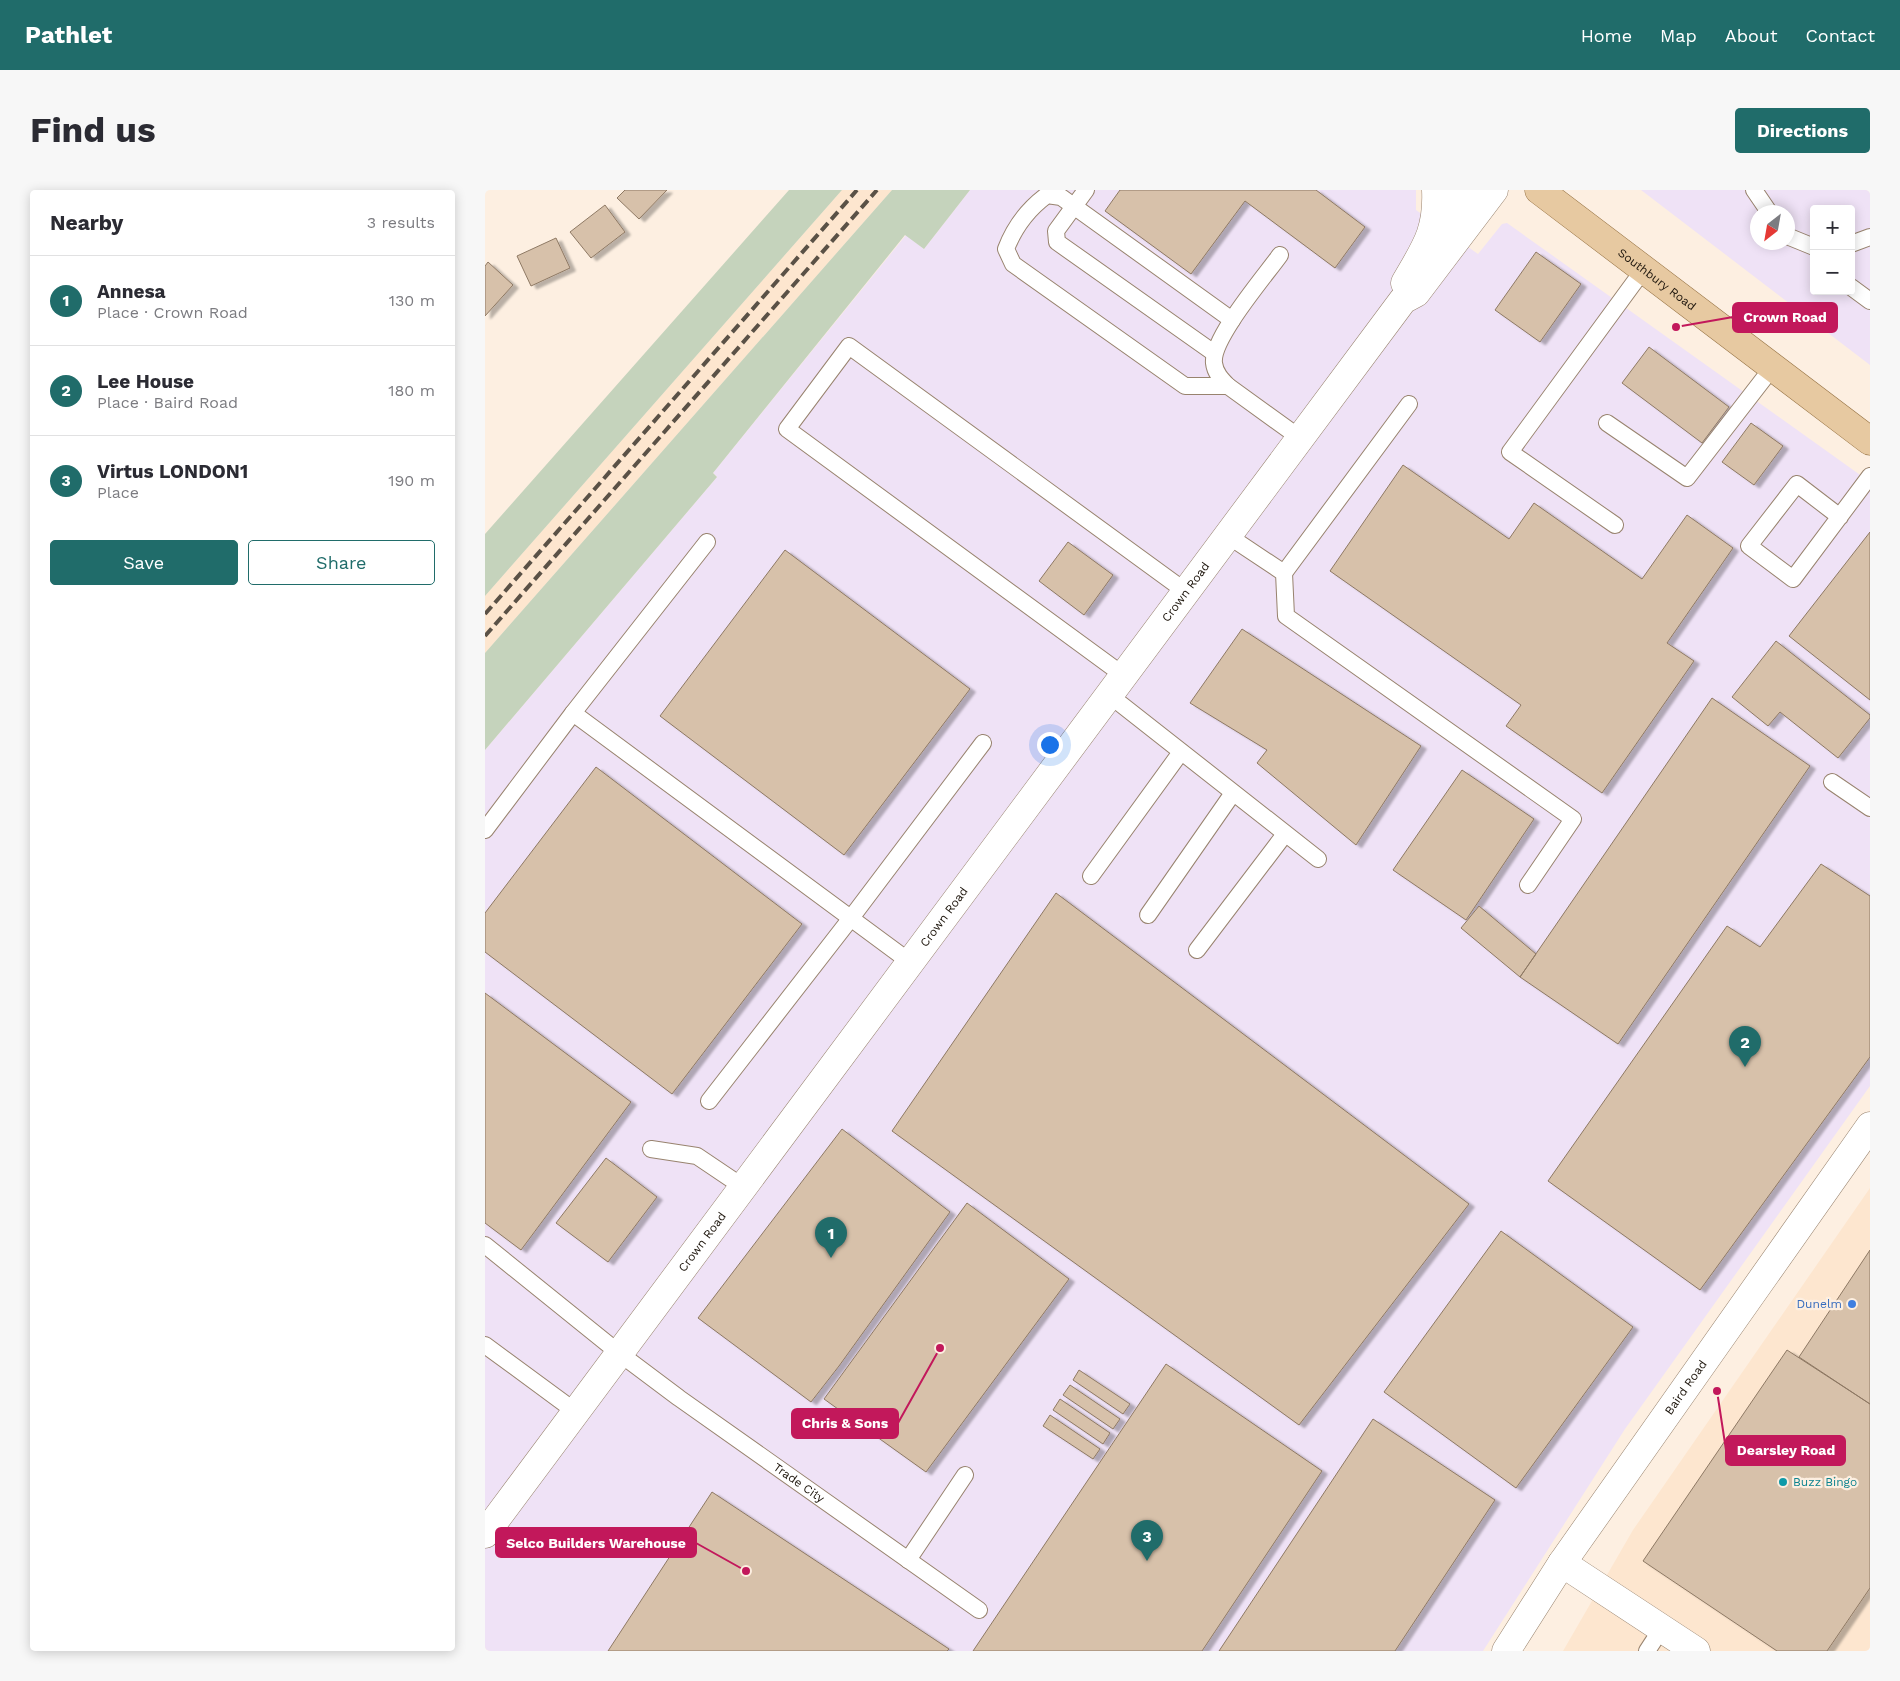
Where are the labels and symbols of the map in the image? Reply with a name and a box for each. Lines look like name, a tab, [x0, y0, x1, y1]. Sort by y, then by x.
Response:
north arrow	[1750, 205, 1795, 250]
street label: Southbury Road	[1615, 245, 1699, 313]
callout: Crown Road	[1733, 303, 1837, 332]
text: Crown Road	[1743, 309, 1827, 325]
street label: Crown Road	[1159, 559, 1212, 625]
your location	[1037, 732, 1063, 758]
street label: Crown Road	[917, 884, 971, 950]
pin: 2	[1729, 1026, 1761, 1067]
street label: Crown Road	[675, 1209, 729, 1275]
pin: 1	[815, 1217, 847, 1258]
place label: Dunelm	[1796, 1297, 1842, 1311]
marker: Dunelm	[1846, 1298, 1858, 1310]
street label: Baird Road	[1662, 1358, 1710, 1417]
callout: Chris & Sons	[792, 1409, 898, 1438]
text: Chris & Sons	[802, 1415, 889, 1431]
callout: Dearsley Road	[1726, 1436, 1845, 1465]
text: Dearsley Road	[1737, 1442, 1835, 1458]
street label: Trade City	[771, 1460, 828, 1506]
place label: Buzz Bingo	[1793, 1475, 1857, 1489]
marker: Buzz Bingo	[1777, 1476, 1789, 1488]
pin: 3	[1131, 1520, 1163, 1561]
callout: Selco Builders Warehouse	[496, 1528, 696, 1557]
text: Selco Builders Warehouse	[506, 1535, 686, 1551]

